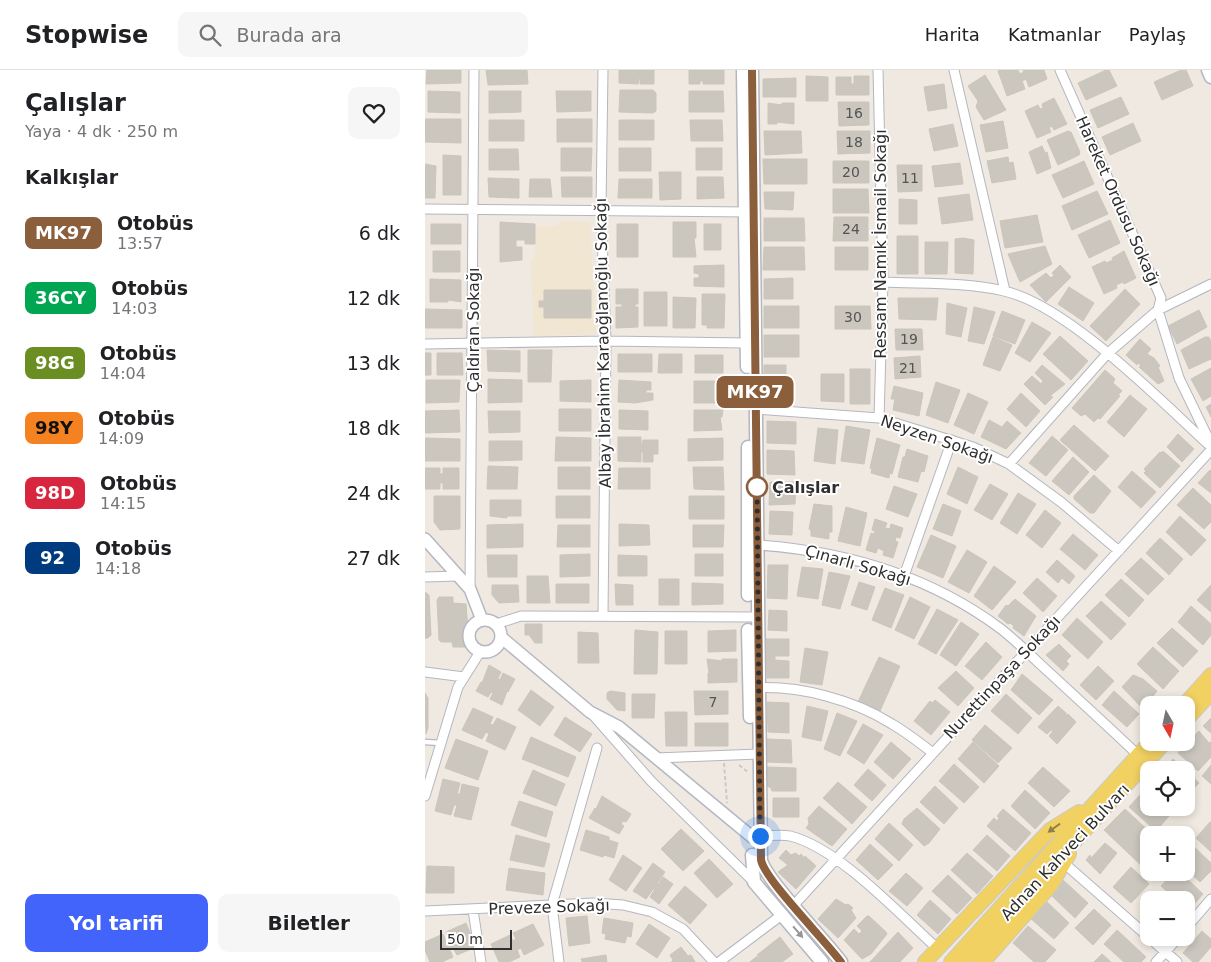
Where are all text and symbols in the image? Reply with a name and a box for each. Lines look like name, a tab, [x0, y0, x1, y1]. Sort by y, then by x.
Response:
search box	[178, 12, 528, 57]
text: Stopwise	[25, 21, 148, 49]
icon: search	[196, 21, 224, 49]
text: Burada ara	[236, 24, 342, 46]
text: Harita	[925, 24, 980, 45]
text: Katmanlar	[1008, 24, 1101, 45]
text: Paylaş	[1129, 24, 1186, 45]
button: heart	[348, 87, 400, 139]
text: Çalışlar	[25, 89, 126, 117]
house number: 16	[845, 105, 863, 121]
street label: Hareket Ordusu Sokağı	[1072, 113, 1164, 289]
text: Yaya · 4 dk · 250 m	[25, 122, 178, 141]
street label: Ressam Namık İsmail Sokağı	[871, 129, 890, 359]
house number: 18	[845, 134, 863, 150]
house number: 20	[842, 164, 860, 180]
text: Kalkışlar	[25, 166, 118, 188]
house number: 11	[901, 170, 919, 186]
street label: Albay İbrahim Karaoğlanoğlu Sokağı	[591, 198, 615, 488]
text: Otobüs	[117, 212, 194, 234]
house number: 24	[842, 221, 860, 237]
text: MK97	[35, 222, 92, 243]
text: 6 dk	[359, 222, 400, 244]
text: 13:57	[117, 234, 163, 253]
street label: Çaldıran Sokağı	[464, 268, 483, 392]
text: Otobüs	[111, 277, 188, 299]
text: 36CY	[35, 287, 86, 308]
text: 12 dk	[347, 287, 400, 309]
text: 14:03	[111, 299, 157, 318]
house number: 30	[844, 309, 862, 325]
house number: 19	[900, 331, 918, 347]
text: Otobüs	[100, 342, 177, 364]
text: 98G	[35, 352, 75, 373]
text: 13 dk	[347, 352, 400, 374]
house number: 21	[899, 360, 917, 376]
text: 14:04	[100, 364, 146, 383]
line badge: MK97	[720, 376, 790, 408]
text: MK97	[727, 381, 783, 402]
text: Otobüs	[98, 407, 175, 429]
street label: Neyzen Sokağı	[878, 411, 996, 467]
text: 98Y	[35, 417, 73, 438]
text: 18 dk	[347, 417, 400, 439]
text: 14:09	[98, 429, 144, 448]
text: Otobüs	[100, 472, 177, 494]
marker: Çalışlar	[746, 476, 768, 498]
place label: Çalışlar	[772, 478, 839, 497]
text: 98D	[35, 482, 75, 503]
text: 24 dk	[347, 482, 400, 504]
text: 14:15	[100, 494, 146, 513]
text: Otobüs	[95, 537, 172, 559]
street label: Çınarlı Sokağı	[803, 541, 913, 589]
text: 92	[40, 547, 65, 568]
text: 27 dk	[347, 547, 400, 569]
text: 14:18	[95, 559, 141, 578]
street label: Nurettinpaşa Sokağı	[940, 611, 1064, 743]
house number: 7	[709, 694, 717, 710]
north arrow	[1140, 696, 1195, 751]
map controls	[1140, 696, 1195, 946]
button: locate	[1140, 761, 1195, 816]
street label: Adnan Kahveci Bulvarı	[997, 780, 1133, 924]
one-way arrow	[1047, 823, 1061, 833]
your location	[748, 824, 773, 849]
button: +	[1140, 826, 1195, 881]
button: −	[1140, 891, 1195, 946]
button: Yol tarifi	[25, 894, 208, 952]
button: Biletler	[218, 894, 400, 952]
street label: Preveze Sokağı	[488, 895, 610, 919]
one-way arrow	[792, 925, 803, 938]
scale bar	[440, 927, 513, 950]
text: 50 m	[447, 931, 483, 947]

